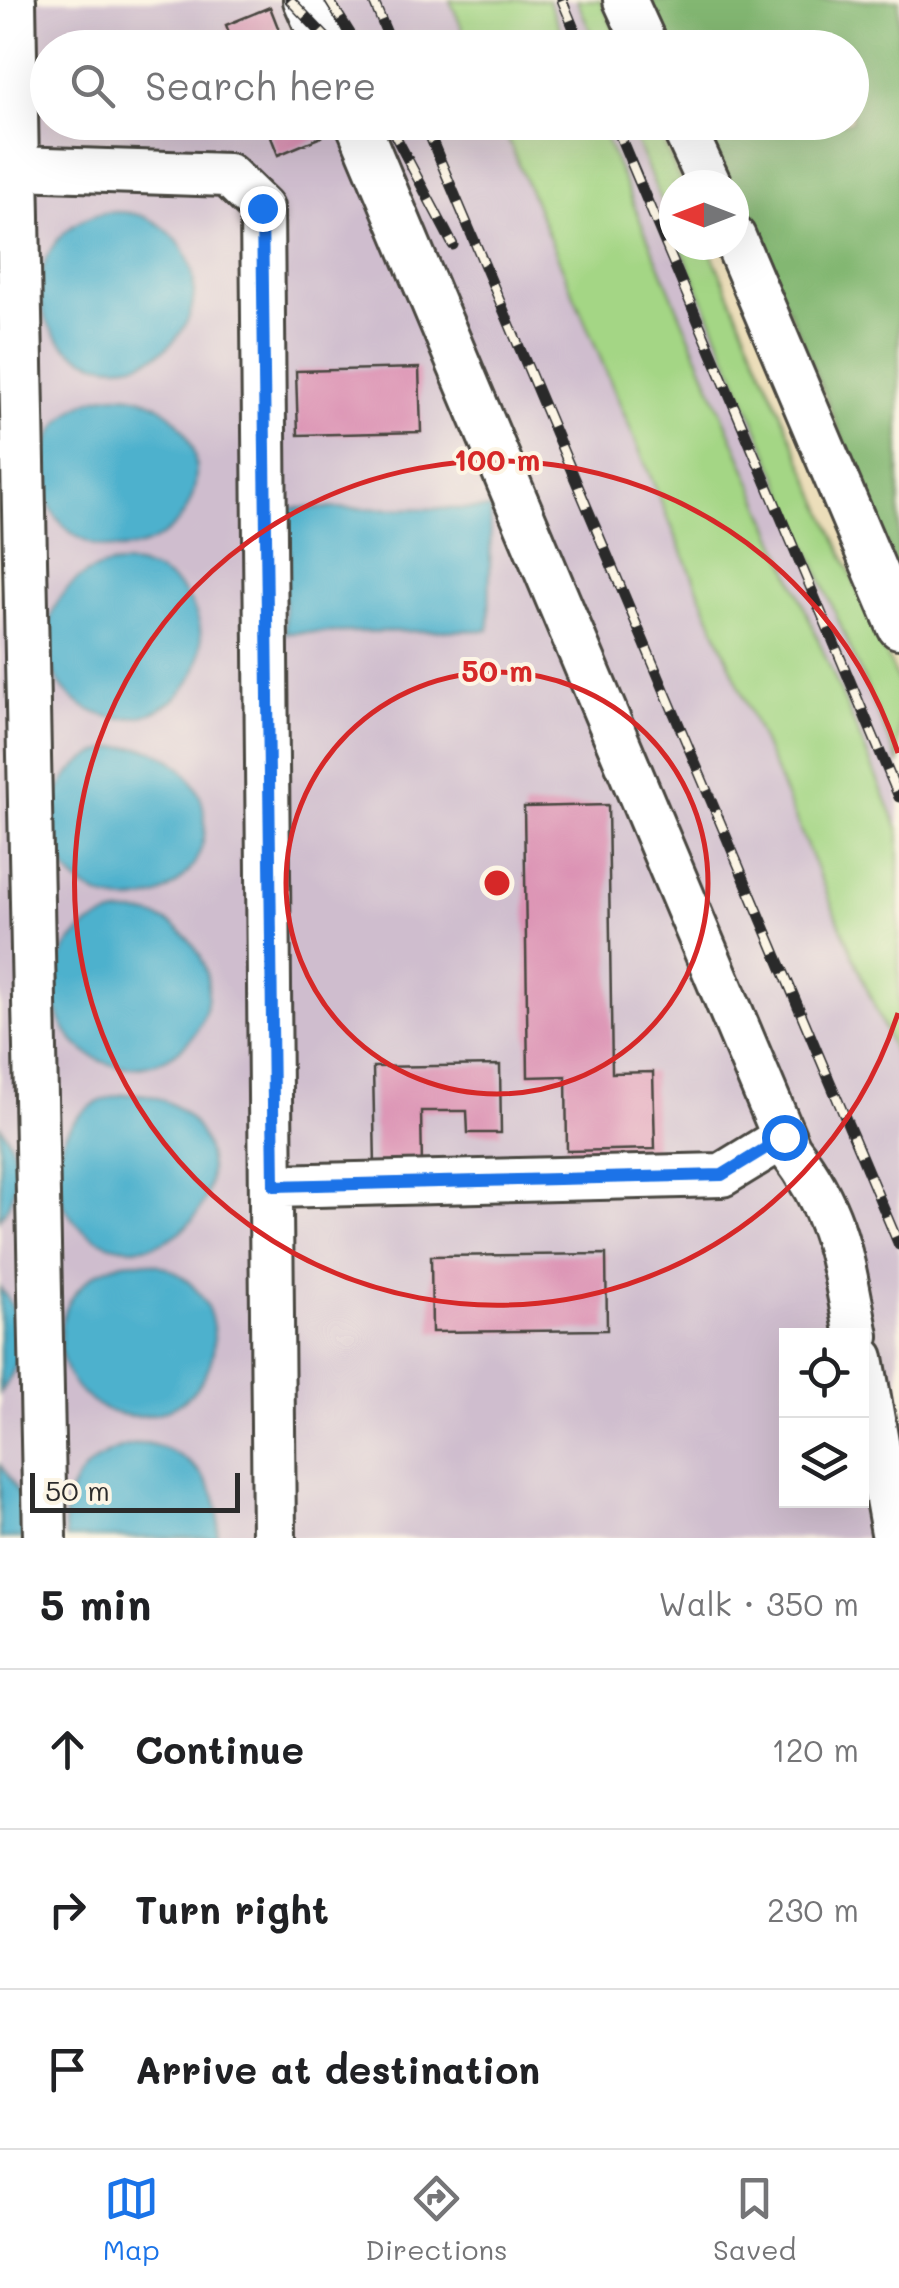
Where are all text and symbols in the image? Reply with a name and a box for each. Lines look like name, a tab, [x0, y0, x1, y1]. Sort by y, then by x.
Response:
search box	[30, 30, 869, 140]
icon: search	[65, 58, 120, 113]
text: Search here	[145, 60, 376, 110]
north arrow	[659, 170, 749, 260]
route end	[240, 186, 286, 232]
text: 100 m	[454, 439, 540, 479]
text: 50 m	[461, 650, 533, 690]
centre of rings	[479, 865, 515, 901]
route start	[762, 1115, 808, 1161]
map controls	[779, 1328, 869, 1508]
button: locate	[779, 1328, 869, 1418]
button: layers	[779, 1418, 869, 1508]
scale bar	[30, 1468, 240, 1512]
text: 50 m	[45, 1472, 110, 1508]
text: 5 min	[40, 1576, 151, 1631]
text: Walk · 350 m	[659, 1582, 859, 1624]
icon: ahead	[40, 1722, 95, 1777]
text: Continue	[135, 1724, 304, 1774]
text: 120 m	[771, 1728, 859, 1770]
icon: right	[40, 1882, 95, 1937]
text: Turn right	[135, 1884, 329, 1934]
text: 230 m	[767, 1888, 859, 1930]
icon: arrive	[40, 2042, 95, 2097]
text: Arrive at destination	[135, 2044, 540, 2094]
tab: Map	[103, 2171, 160, 2267]
tab: Directions	[365, 2171, 508, 2267]
tab: Saved	[713, 2171, 796, 2267]

